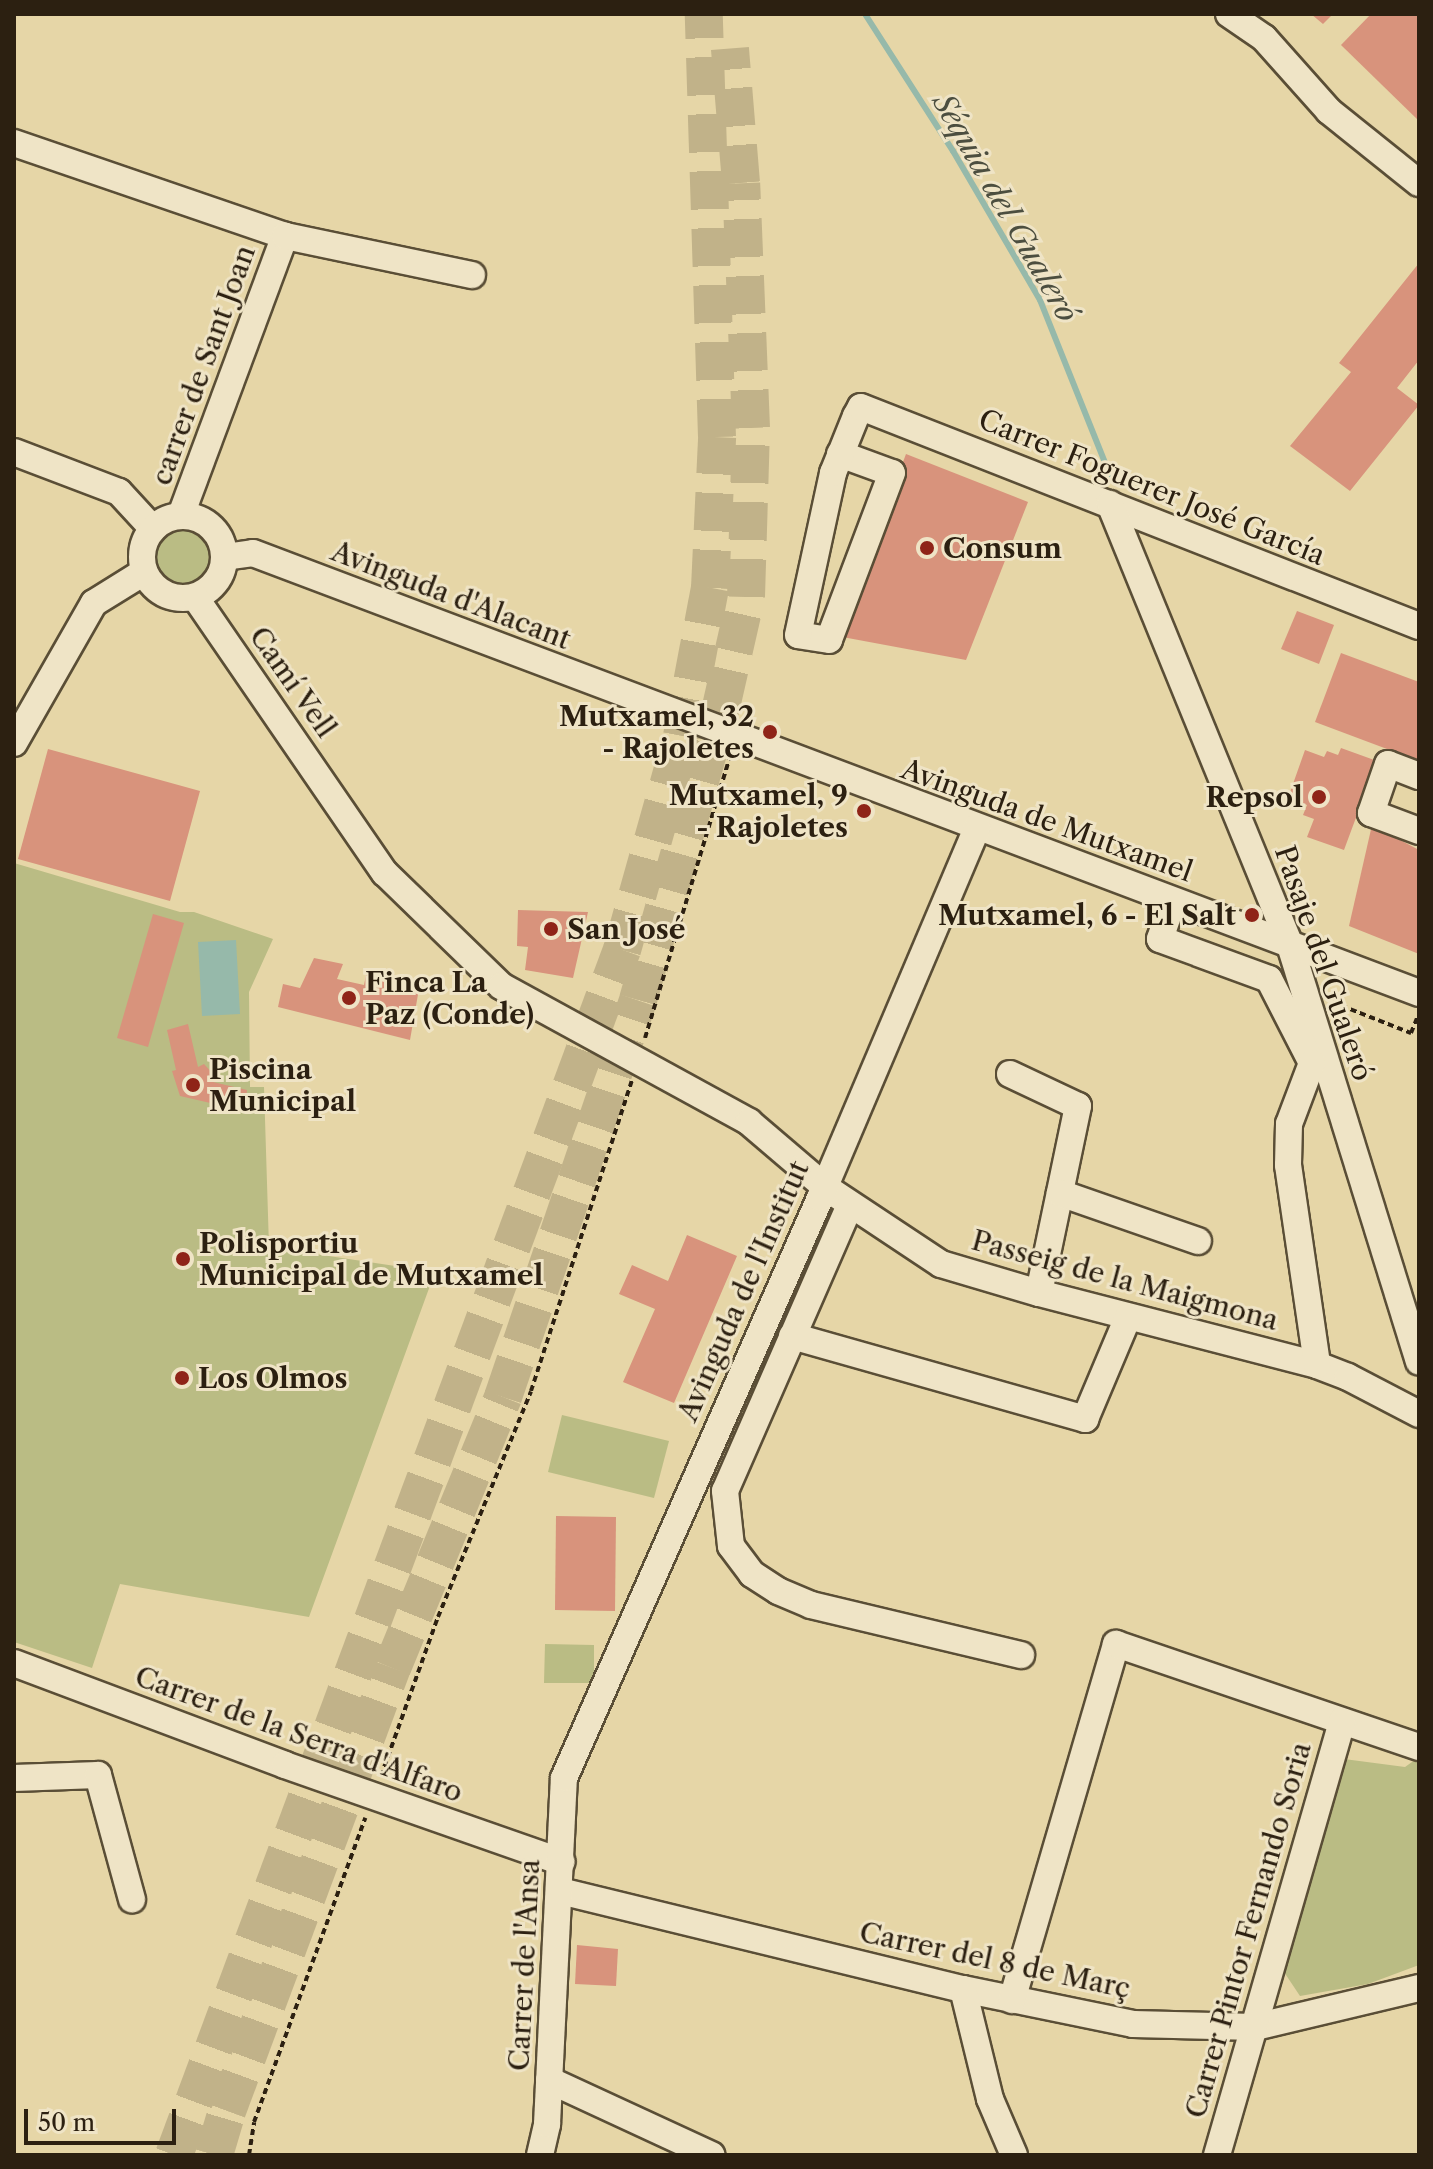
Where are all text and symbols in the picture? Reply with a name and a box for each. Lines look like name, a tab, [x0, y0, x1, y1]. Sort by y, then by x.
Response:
water label: Séquia del Gualeró	[925, 87, 1085, 329]
street label: carrer de Sant Joan	[144, 240, 262, 490]
street label: Carrer Foguerer José García	[973, 402, 1331, 572]
place label: Consum	[943, 531, 1062, 565]
street label: Avinguda d'Alacant	[327, 534, 575, 656]
marker: Consum	[918, 539, 936, 557]
street label: Camí Vell	[242, 620, 344, 744]
place label: Mutxamel, 32 - Rajoletes	[559, 699, 754, 765]
marker: Mutxamel, 32 - Rajoletes	[761, 723, 779, 741]
street label: Avinguda de Mutxamel	[897, 752, 1197, 888]
place label: Mutxamel, 9 - Rajoletes	[669, 778, 848, 844]
place label: Repsol	[1205, 780, 1303, 814]
marker: Repsol	[1310, 788, 1328, 806]
marker: Mutxamel, 9 - Rajoletes	[855, 802, 873, 820]
street label: Pasaje del Gualeró	[1268, 841, 1380, 1085]
place label: Mutxamel, 6 - El Salt	[938, 898, 1236, 932]
marker: Mutxamel, 6 - El Salt	[1243, 906, 1261, 924]
place label: San José	[567, 912, 685, 946]
marker: San José	[542, 920, 560, 938]
place label: Finca La Paz (Conde)	[365, 965, 534, 1031]
marker: Finca La Paz (Conde)	[340, 989, 358, 1007]
place label: Piscina Municipal	[209, 1052, 356, 1118]
marker: Piscina Municipal	[184, 1076, 202, 1094]
street label: Avinguda de l'Institut	[670, 1156, 816, 1426]
street label: Passeig de la Maigmona	[968, 1223, 1282, 1337]
place label: Polisportiu Municipal de Mutxamel	[199, 1226, 543, 1292]
marker: Polisportiu Municipal de Mutxamel	[174, 1250, 192, 1268]
place label: Los Olmos	[198, 1361, 347, 1395]
marker: Los Olmos	[173, 1369, 191, 1387]
street label: Carrer de la Serra d'Alfaro	[130, 1659, 468, 1809]
street label: Carrer Pintor Fernando Soria	[1178, 1738, 1318, 2122]
street label: Carrer de l'Ansa	[502, 1858, 546, 2072]
street label: Carrer del 8 de Març	[856, 1915, 1134, 2005]
scale bar	[28, 2093, 180, 2143]
text: 50 m	[38, 2108, 95, 2137]

